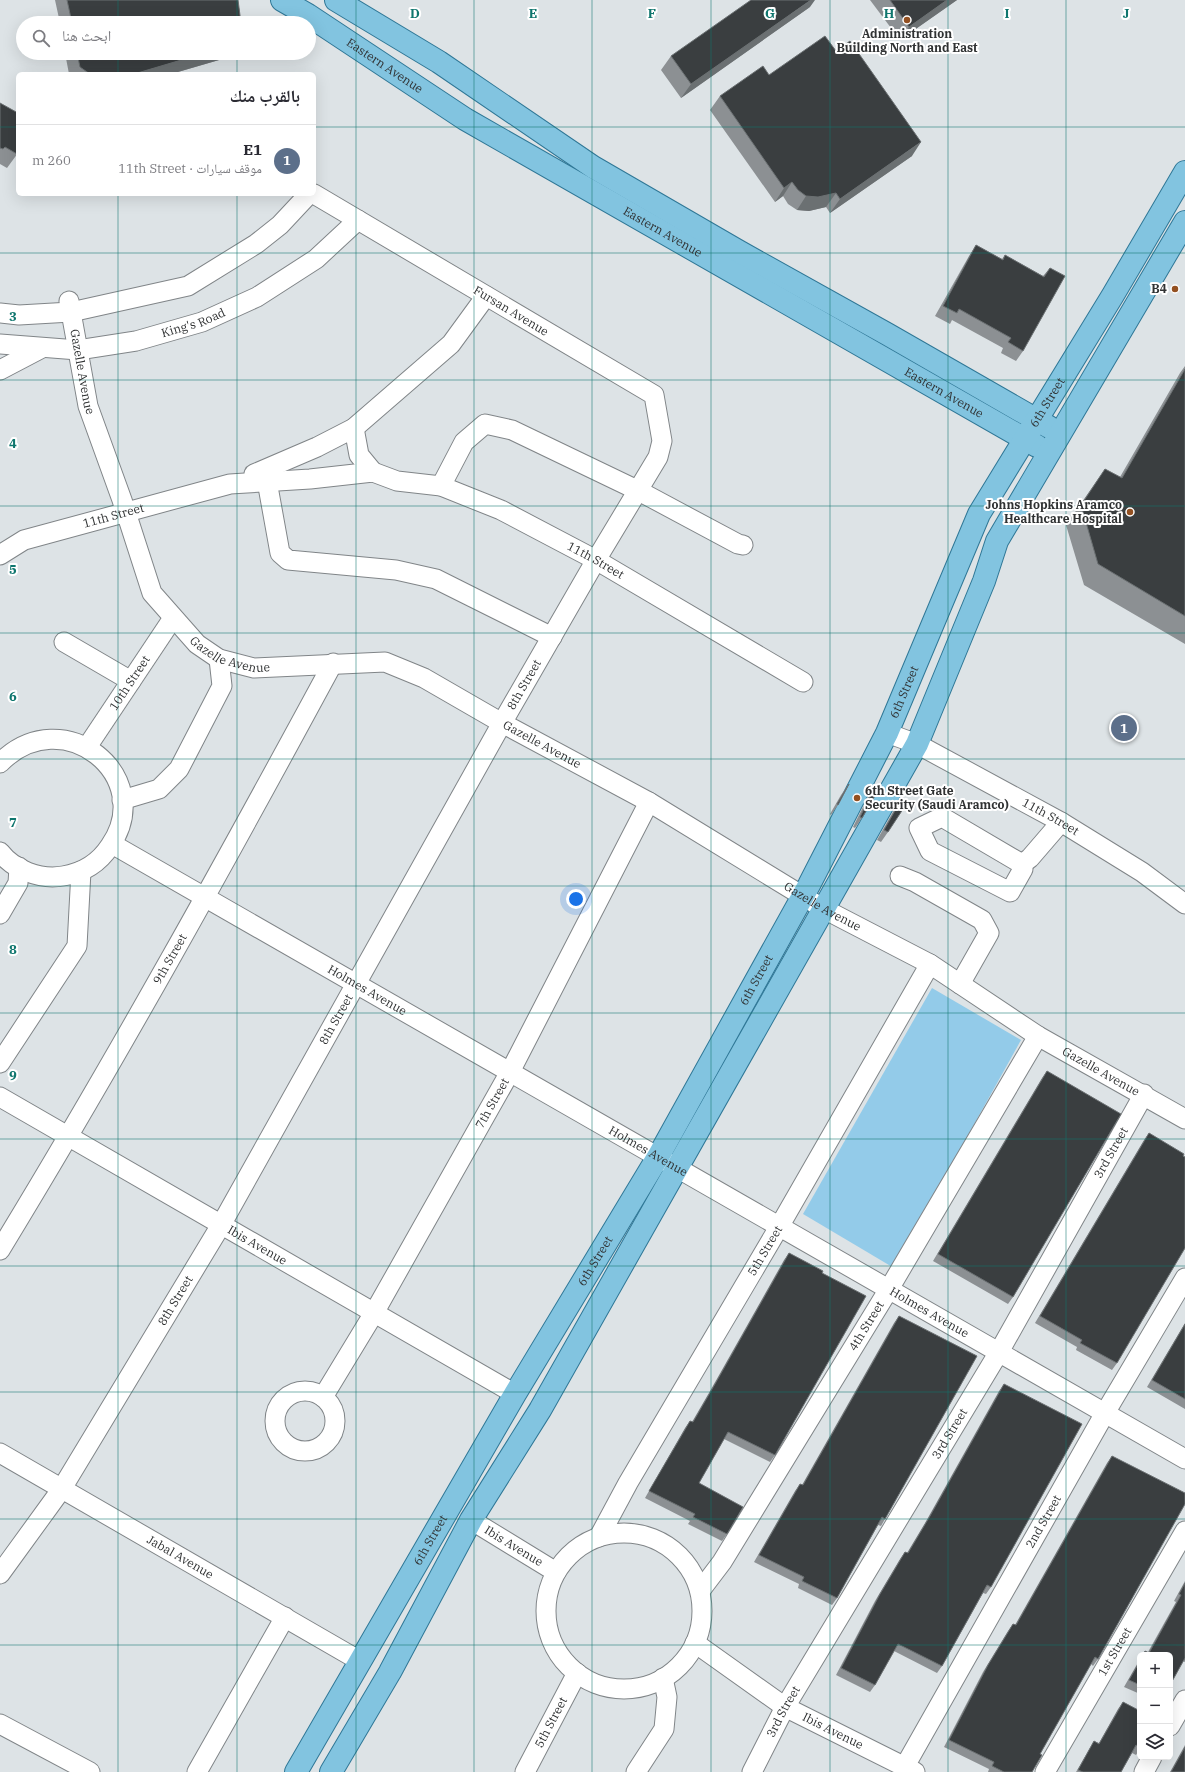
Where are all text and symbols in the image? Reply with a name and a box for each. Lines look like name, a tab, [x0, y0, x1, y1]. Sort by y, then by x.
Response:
text: D	[410, 5, 420, 22]
text: E	[529, 5, 537, 22]
text: F	[648, 5, 656, 22]
text: G	[765, 5, 775, 22]
text: H	[884, 5, 895, 22]
text: I	[1005, 5, 1010, 22]
text: J	[1123, 5, 1130, 22]
marker: Administration Building North and East	[902, 15, 912, 25]
search box	[16, 16, 316, 60]
text: ابحث هنا	[62, 26, 111, 45]
place label: Administration Building North and East	[836, 26, 978, 55]
icon: search	[30, 27, 52, 49]
street label: Eastern Avenue	[344, 35, 426, 96]
text: بالقرب منك	[230, 85, 300, 107]
text: E1	[243, 140, 262, 159]
text: 260 m	[32, 152, 71, 169]
text: 1	[283, 152, 291, 169]
text: موقف سيارات · 11th Street	[118, 160, 262, 177]
street label: Eastern Avenue	[621, 203, 705, 260]
place label: B4	[1151, 281, 1167, 296]
street label: Fursan Avenue	[471, 282, 552, 339]
marker: B4	[1170, 284, 1180, 294]
street label: King's Road	[159, 304, 227, 340]
text: 3	[9, 308, 17, 325]
street label: Gazelle Avenue	[67, 328, 98, 416]
street label: Eastern Avenue	[902, 364, 986, 421]
street label: 6th Street	[1026, 375, 1068, 430]
text: 4	[9, 435, 17, 452]
place label: Johns Hopkins Aramco Healthcare Hospital	[986, 497, 1122, 526]
street label: 11th Street	[81, 500, 146, 531]
marker: Johns Hopkins Aramco Healthcare Hospital	[1125, 507, 1135, 517]
street label: 11th Street	[565, 538, 627, 582]
text: 5	[9, 561, 17, 578]
street label: Gazelle Avenue	[187, 633, 270, 675]
street label: 10th Street	[106, 652, 153, 713]
street label: 8th Street	[503, 657, 544, 712]
street label: 6th Street	[886, 663, 921, 720]
text: 6	[9, 688, 17, 705]
pin: 1	[1111, 713, 1137, 743]
street label: Gazelle Avenue	[501, 717, 584, 771]
place label: 6th Street Gate Security (Saudi Aramco)	[865, 783, 1009, 812]
marker: 6th Street Gate Security (Saudi Aramco)	[852, 793, 862, 803]
street label: 11th Street	[1020, 794, 1082, 838]
text: 7	[9, 814, 17, 831]
street label: Gazelle Avenue	[781, 878, 864, 934]
your location	[566, 889, 586, 909]
street label: 9th Street	[149, 931, 190, 987]
text: 8	[9, 941, 17, 958]
street label: 6th Street	[736, 952, 776, 1008]
street label: Holmes Avenue	[325, 961, 409, 1018]
street label: 8th Street	[316, 991, 356, 1047]
street label: Gazelle Avenue	[1060, 1043, 1143, 1099]
text: 9	[9, 1067, 17, 1084]
street label: 7th Street	[472, 1075, 512, 1131]
street label: Holmes Avenue	[606, 1122, 691, 1179]
street label: 3rd Street	[1090, 1124, 1131, 1181]
street label: Ibis Avenue	[225, 1222, 290, 1268]
street label: 5th Street	[744, 1223, 785, 1278]
street label: 6th Street	[574, 1233, 615, 1289]
street label: 8th Street	[154, 1273, 196, 1328]
street label: Holmes Avenue	[887, 1283, 972, 1341]
street label: 4th Street	[845, 1298, 887, 1353]
street label: 3rd Street	[928, 1405, 970, 1461]
street label: 2nd Street	[1022, 1492, 1064, 1551]
street label: 6th Street	[410, 1512, 450, 1568]
street label: Ibis Avenue	[482, 1522, 546, 1569]
street label: Jabal Avenue	[144, 1532, 216, 1582]
street label: 1st Street	[1094, 1625, 1134, 1679]
map controls	[1137, 1652, 1173, 1760]
button: +	[1137, 1652, 1173, 1688]
street label: 3rd Street	[763, 1683, 803, 1740]
button: −	[1137, 1688, 1173, 1724]
street label: 5th Street	[531, 1694, 570, 1750]
street label: Ibis Avenue	[800, 1709, 866, 1752]
button: layers	[1137, 1724, 1173, 1760]

